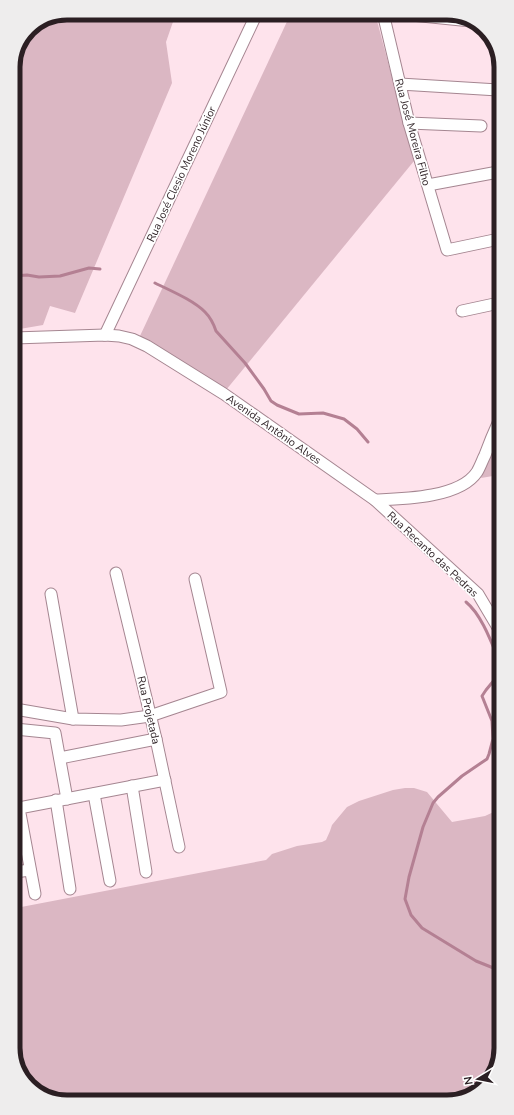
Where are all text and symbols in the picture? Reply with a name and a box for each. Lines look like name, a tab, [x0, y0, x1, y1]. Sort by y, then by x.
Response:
street label: Rua José Moreira Filho	[391, 77, 434, 187]
street label: Rua José Clesio Moreno Júnior	[143, 104, 220, 244]
street label: Avenida Antônio Alves	[223, 391, 324, 468]
street label: Rua Recanto das Pedras	[384, 508, 481, 601]
street label: Rua Projetada	[133, 675, 164, 746]
north arrow	[458, 1059, 498, 1099]
text: N	[461, 1075, 477, 1086]

